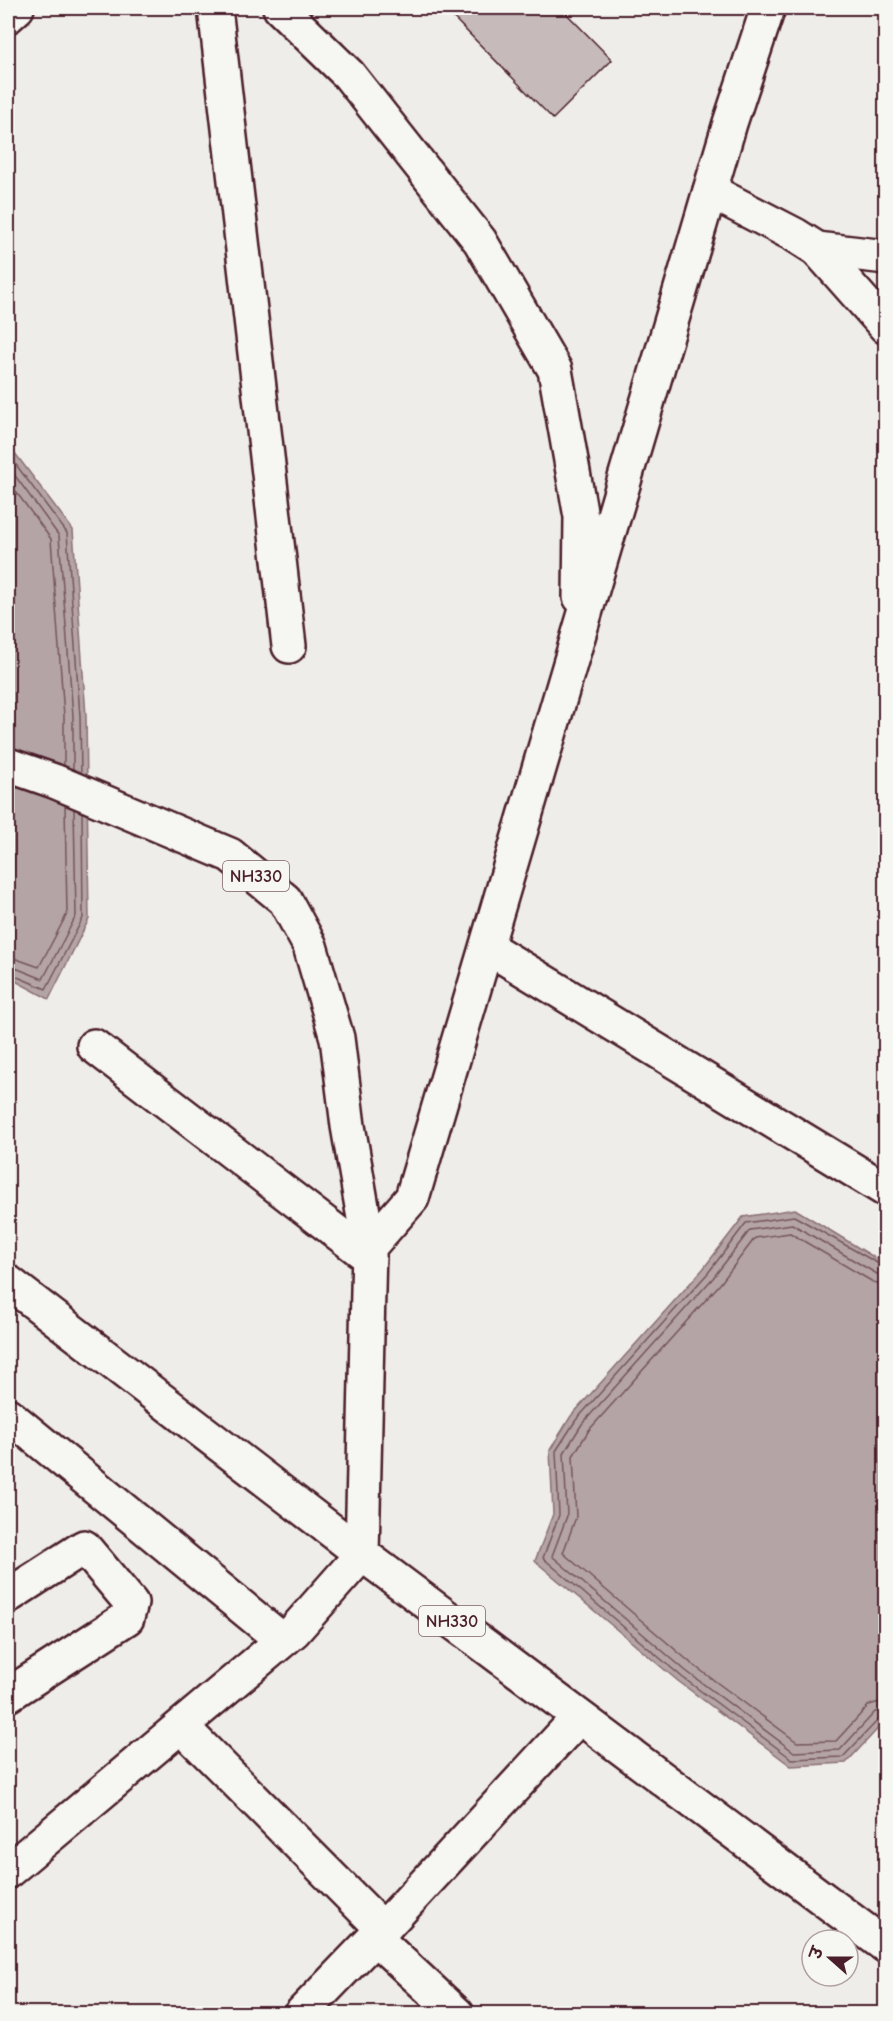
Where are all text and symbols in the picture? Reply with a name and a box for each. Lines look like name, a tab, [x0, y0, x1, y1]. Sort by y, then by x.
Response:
road number: NH330	[223, 861, 289, 891]
road number: NH330	[419, 1606, 485, 1636]
north arrow	[800, 1928, 860, 1988]
text: उ	[806, 1944, 828, 1963]

